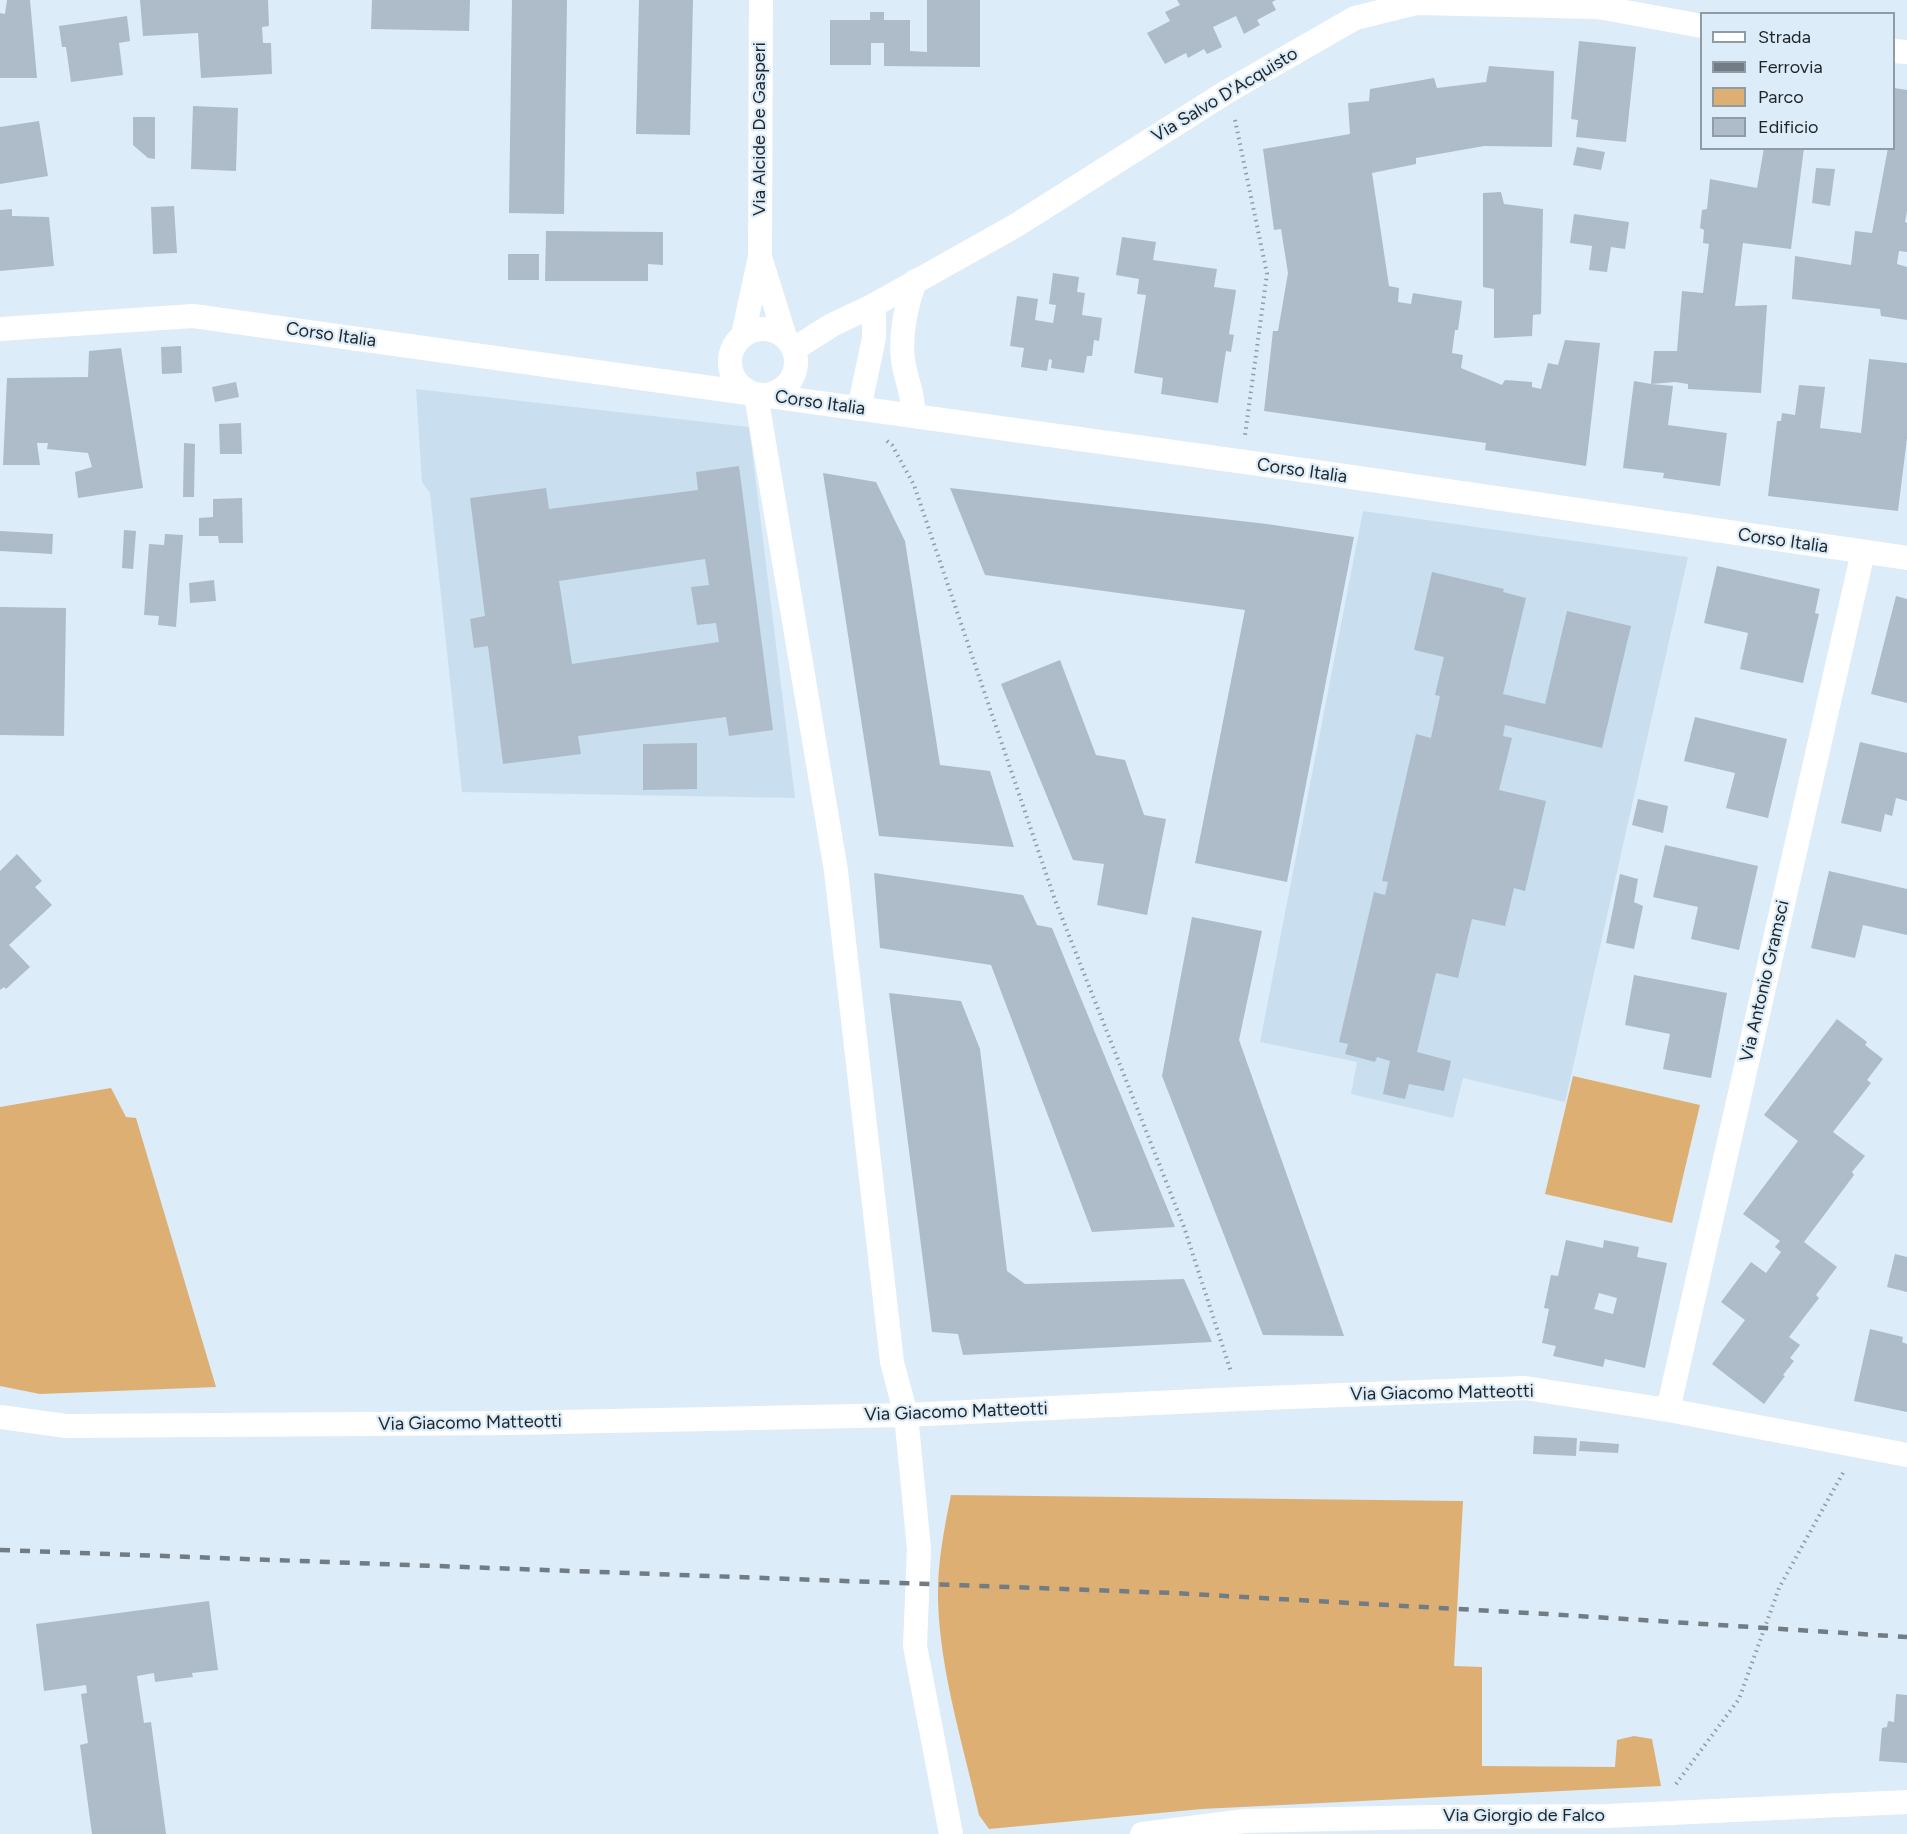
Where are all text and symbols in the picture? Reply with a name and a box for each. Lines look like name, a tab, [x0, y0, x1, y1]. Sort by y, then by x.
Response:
legend	[1700, 12, 1895, 150]
text: Strada	[1758, 26, 1811, 48]
street label: Via Alcide De Gasperi	[749, 42, 771, 216]
street label: Via Salvo D'Acquisto	[1148, 43, 1302, 147]
text: Ferrovia	[1758, 56, 1823, 78]
text: Parco	[1758, 86, 1804, 108]
text: Edificio	[1758, 116, 1819, 138]
street label: Corso Italia	[284, 318, 378, 352]
street label: Corso Italia	[773, 386, 867, 420]
street label: Corso Italia	[1255, 454, 1349, 488]
street label: Corso Italia	[1736, 524, 1830, 558]
street label: Via Antonio Gramsci	[1736, 898, 1794, 1064]
street label: Via Giacomo Matteotti	[1350, 1381, 1534, 1405]
street label: Via Giacomo Matteotti	[864, 1398, 1048, 1426]
street label: Via Giacomo Matteotti	[378, 1411, 562, 1435]
street label: Via Giorgio de Falco	[1443, 1805, 1605, 1827]

